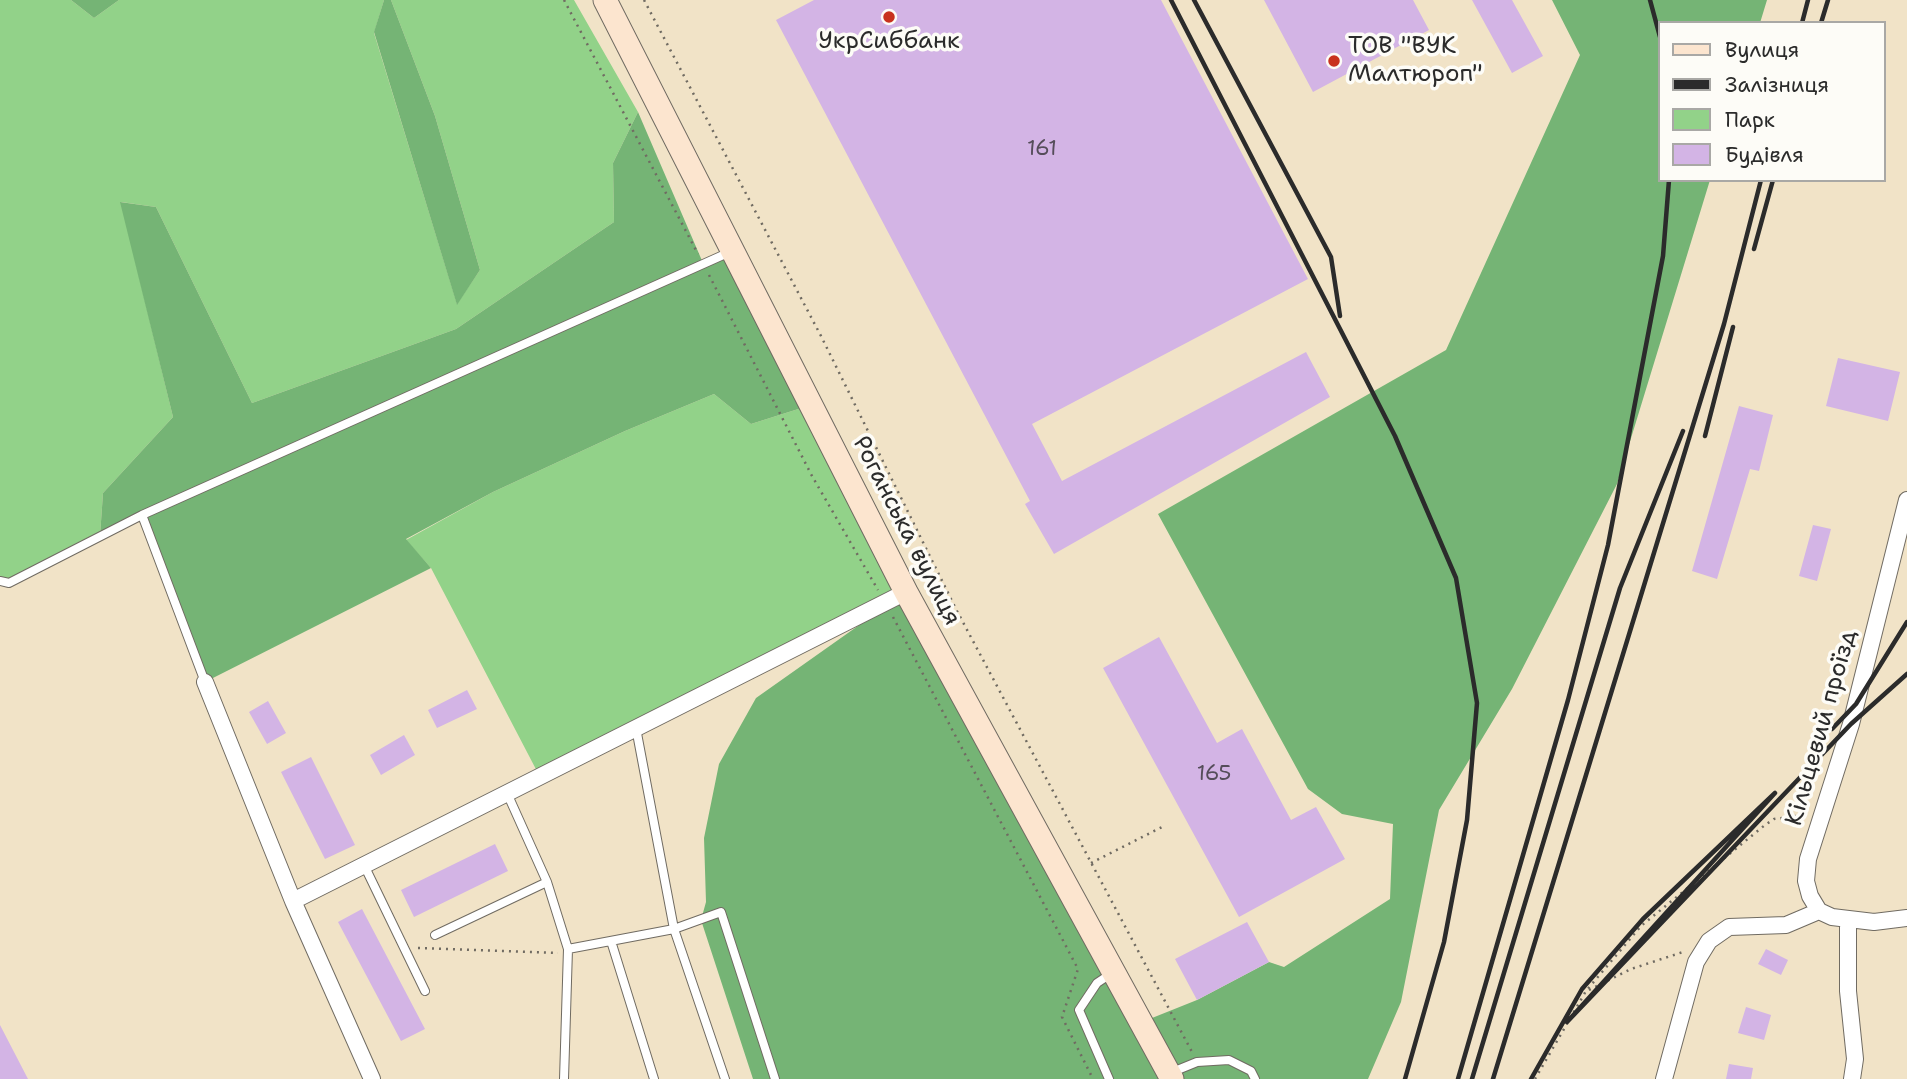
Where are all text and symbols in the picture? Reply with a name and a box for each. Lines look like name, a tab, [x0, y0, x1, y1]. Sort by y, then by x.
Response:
marker: УкрСиббанк	[881, 9, 897, 25]
legend	[1658, 21, 1886, 182]
place label: УкрСиббанк	[818, 28, 960, 56]
place label: ТОВ "ВУК Малтюроп"	[1348, 33, 1483, 89]
text: Вулиця	[1725, 36, 1799, 64]
marker: ТОВ "ВУК Малтюроп"	[1326, 53, 1342, 69]
text: Залізниця	[1725, 71, 1829, 99]
text: Парк	[1725, 106, 1775, 134]
house number: 161	[1027, 137, 1057, 163]
text: Будівля	[1725, 141, 1804, 169]
street label: Роганська вулиця	[846, 432, 966, 630]
street label: Кільцевий проїзд	[1780, 627, 1864, 829]
house number: 165	[1197, 762, 1231, 788]

